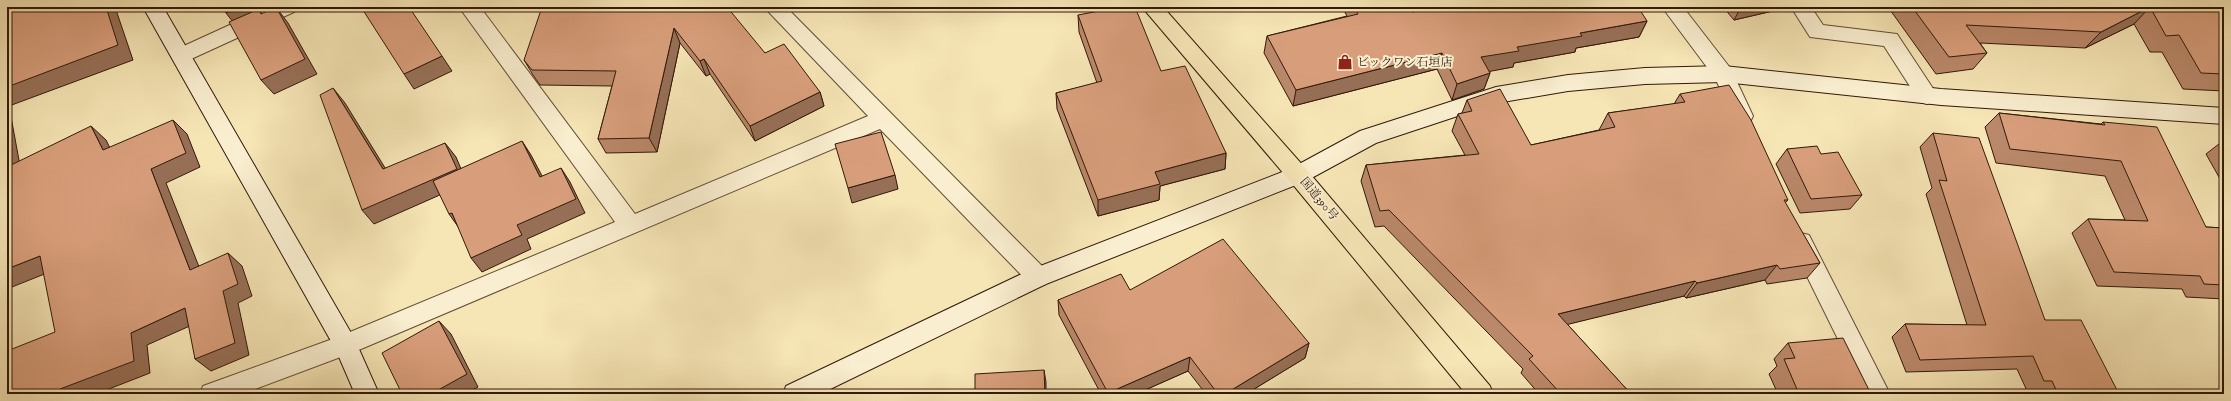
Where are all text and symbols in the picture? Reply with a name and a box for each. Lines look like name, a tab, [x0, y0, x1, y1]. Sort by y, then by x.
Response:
shop icon: ビックワン石垣店	[1336, 53, 1354, 71]
place label: ビックワン石垣店	[1357, 55, 1453, 70]
street label: 国道390号	[1297, 174, 1341, 224]

